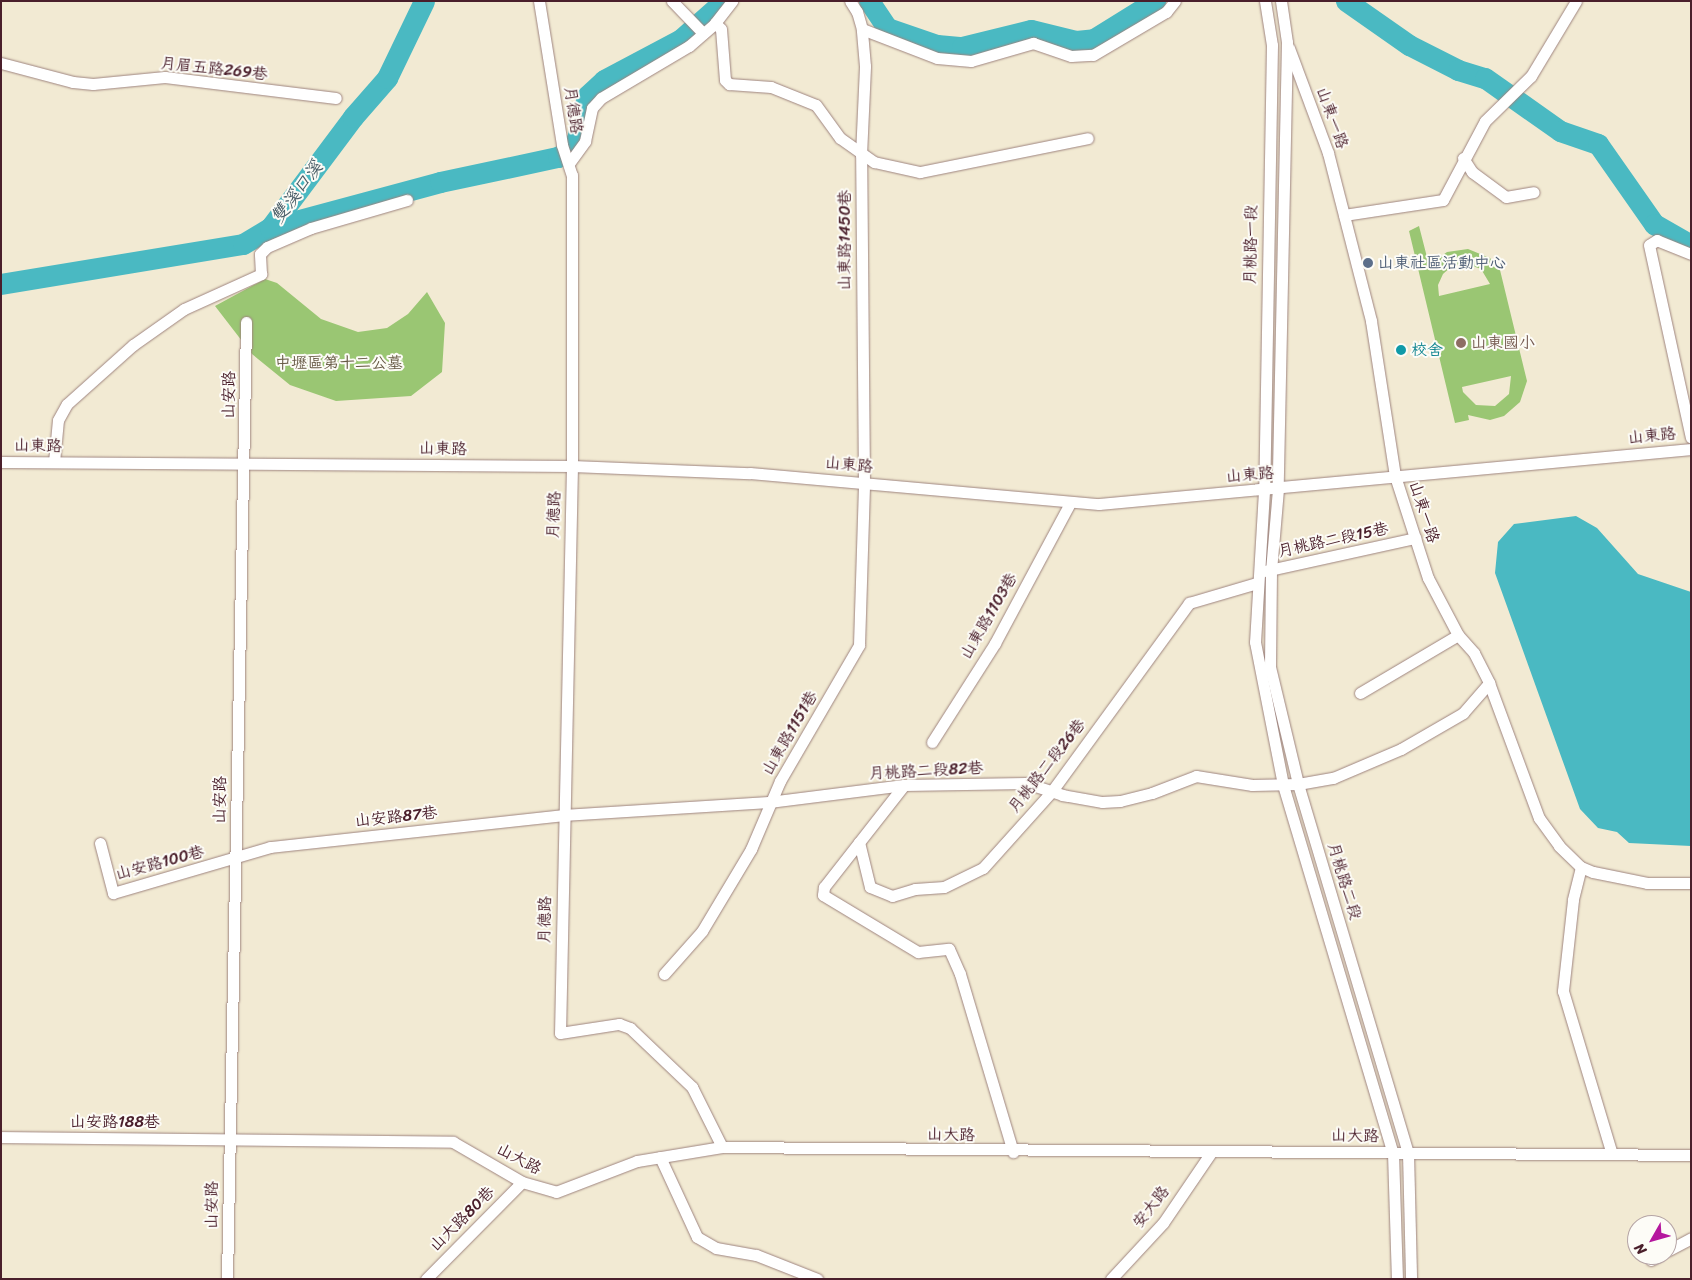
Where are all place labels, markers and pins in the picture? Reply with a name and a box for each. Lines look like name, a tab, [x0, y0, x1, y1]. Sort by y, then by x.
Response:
place label: 山東社區活動中心	[1378, 253, 1506, 273]
marker: 山東社區活動中心	[1362, 257, 1374, 269]
place label: 山東國小	[1471, 333, 1535, 353]
marker: 山東國小	[1455, 337, 1467, 349]
place label: 校舍	[1411, 340, 1443, 360]
marker: 校舍	[1395, 344, 1407, 356]

